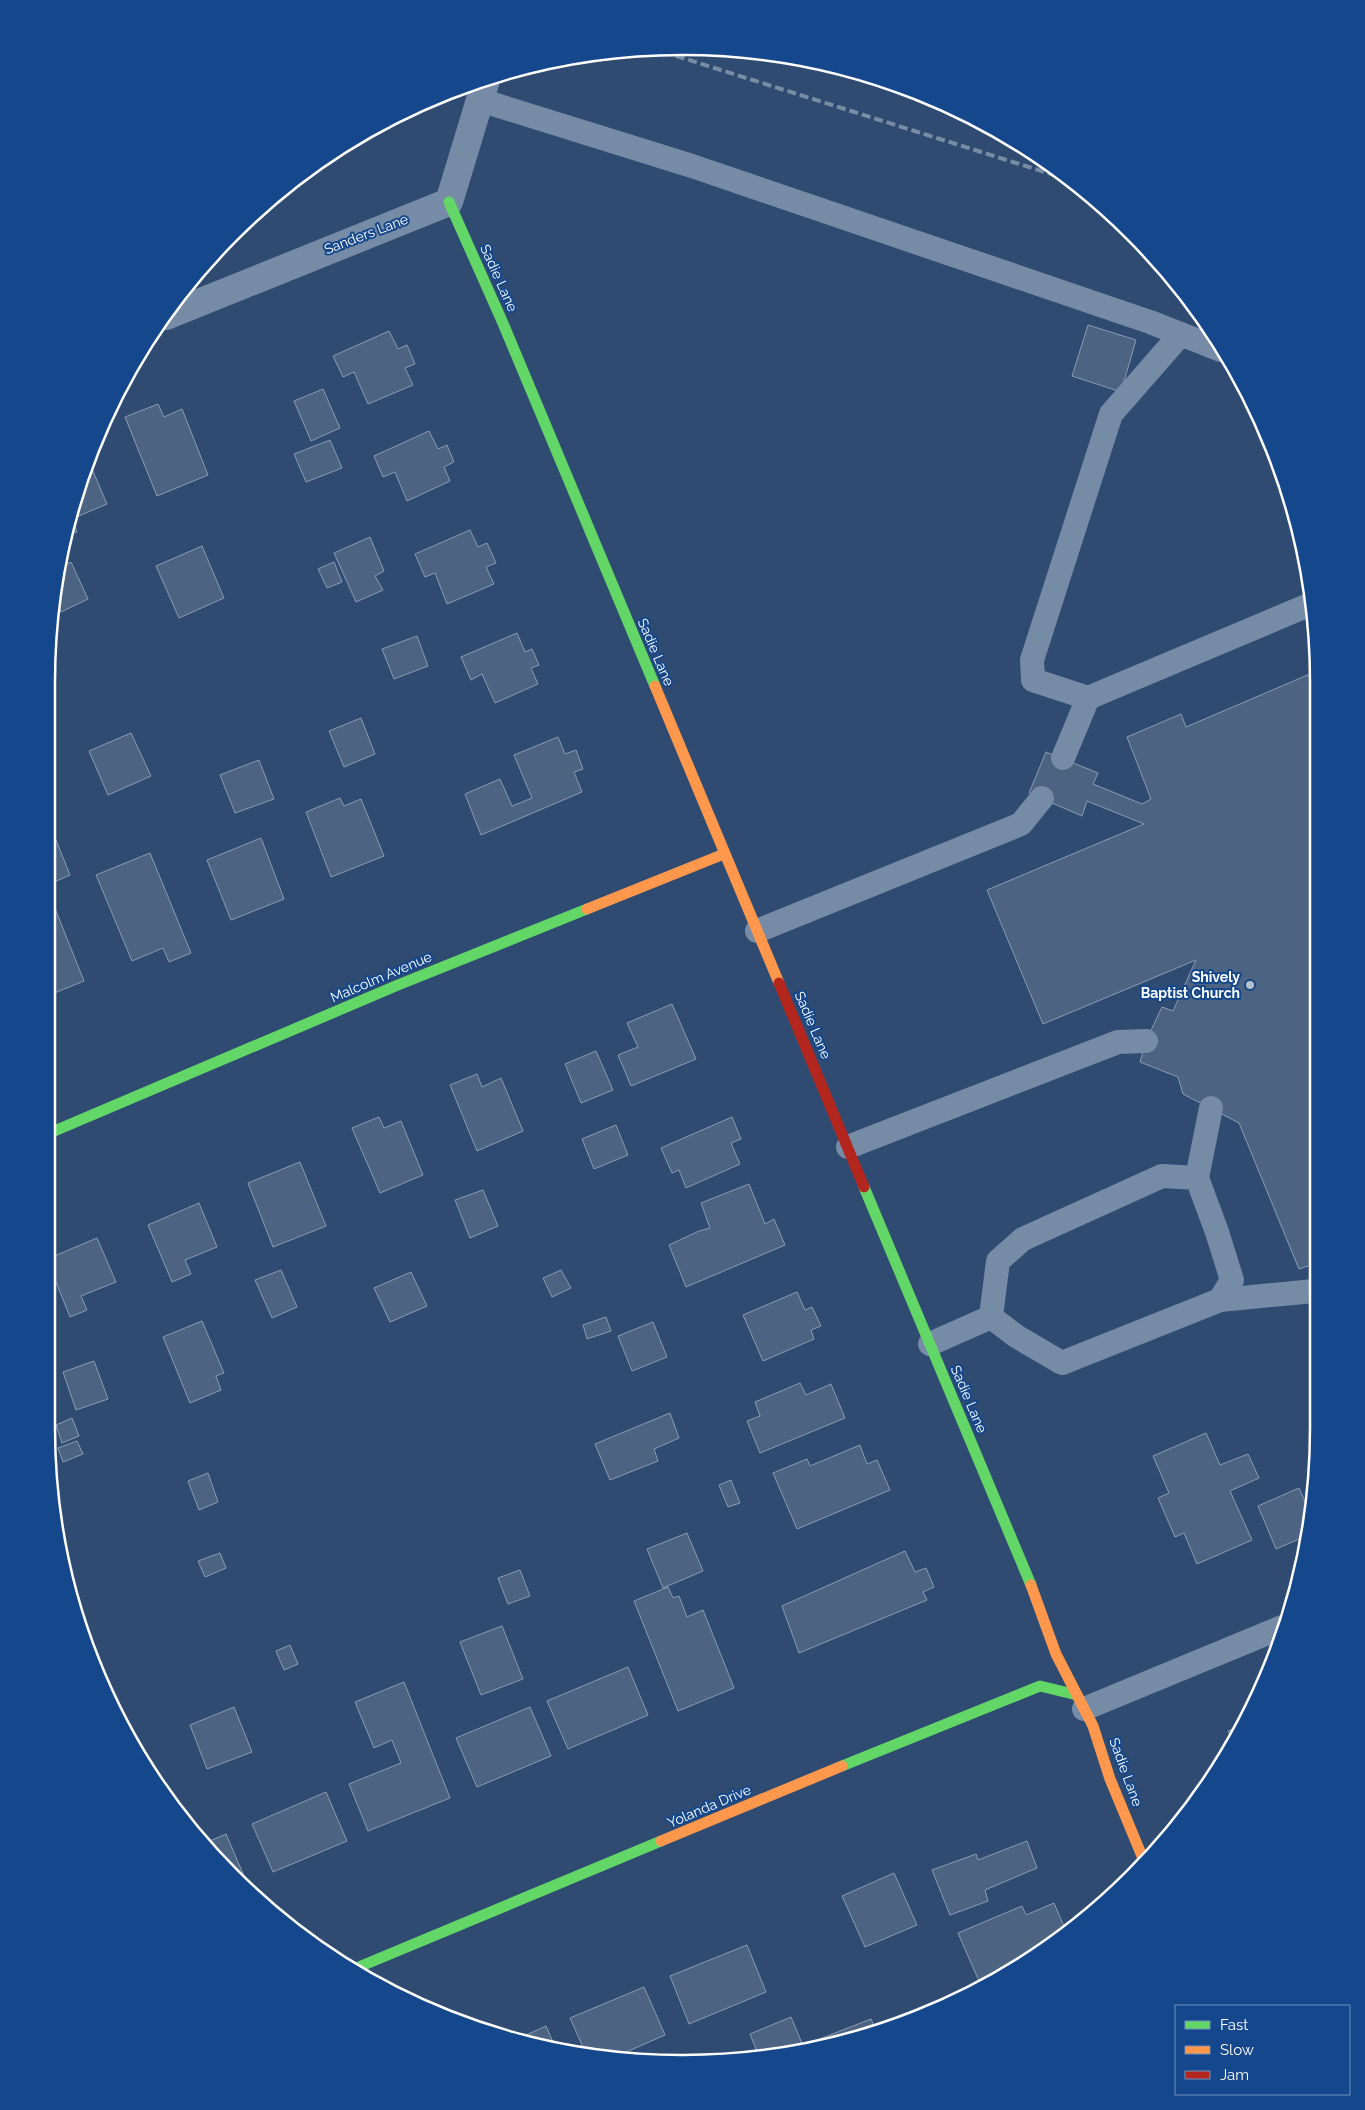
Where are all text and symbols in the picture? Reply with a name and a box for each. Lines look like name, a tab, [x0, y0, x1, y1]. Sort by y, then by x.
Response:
street label: Sanders Lane	[322, 211, 410, 257]
street label: Sadie Lane	[477, 242, 521, 314]
street label: Sadie Lane	[635, 616, 677, 688]
street label: Malcolm Avenue	[328, 948, 434, 1006]
place label: Shively Baptist Church	[1141, 969, 1240, 1001]
marker: Shively Baptist Church	[1244, 979, 1256, 991]
street label: Sadie Lane	[792, 989, 834, 1061]
street label: Sadie Lane	[948, 1363, 990, 1435]
street label: Sadie Lane	[1106, 1736, 1146, 1808]
street label: Yolanda Drive	[665, 1781, 753, 1831]
legend	[1175, 2005, 1350, 2095]
text: Fast	[1220, 2016, 1248, 2034]
text: Slow	[1220, 2041, 1254, 2059]
text: Jam	[1220, 2066, 1249, 2084]

